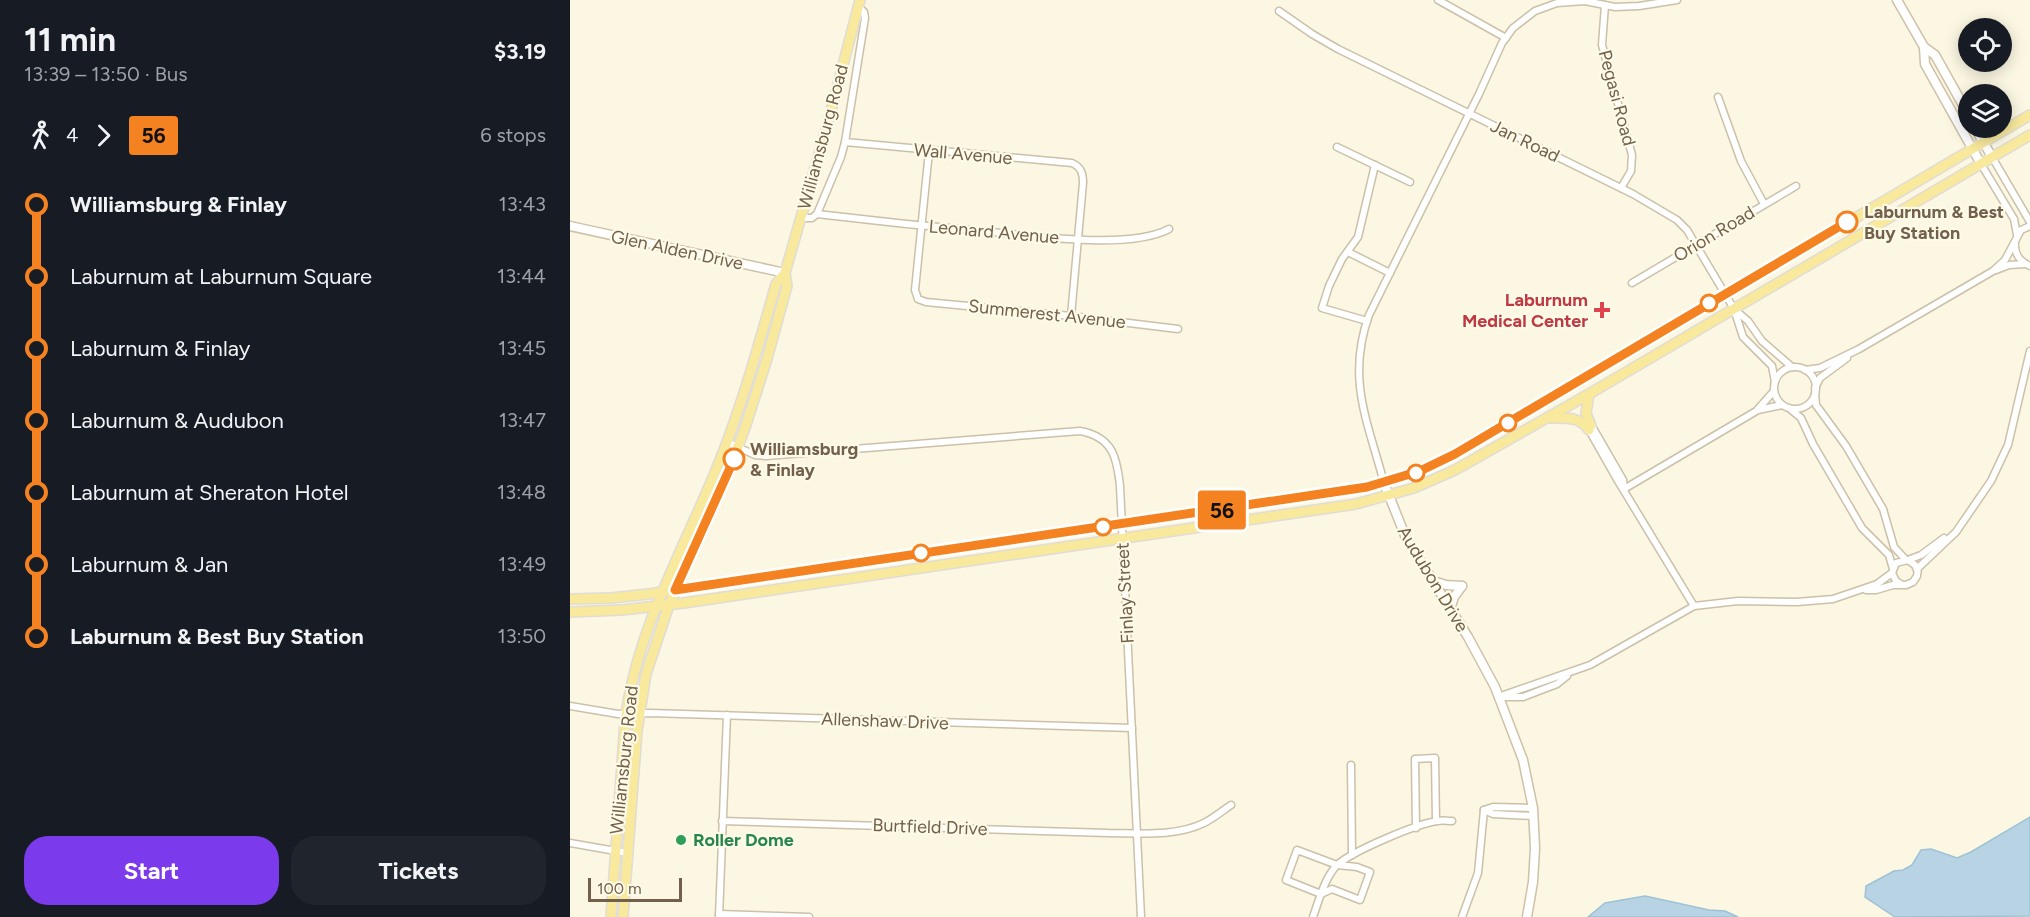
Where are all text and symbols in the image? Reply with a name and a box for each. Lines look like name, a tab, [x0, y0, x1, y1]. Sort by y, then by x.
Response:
map controls	[1958, 18, 2012, 138]
button: locate	[1958, 18, 2012, 72]
text: 11 min	[24, 20, 116, 59]
text: $3.19	[494, 38, 546, 65]
street label: Pegasi Road	[1594, 48, 1640, 148]
text: 13:39 – 13:50 · Bus	[24, 62, 187, 86]
street label: Williamsburg Road	[793, 62, 853, 212]
button: layers	[1958, 84, 2012, 138]
street label: Jan Road	[1487, 115, 1563, 167]
icon: walk	[24, 119, 57, 152]
icon: forward	[87, 119, 120, 152]
text: 4	[66, 123, 78, 147]
text: 56	[141, 123, 166, 148]
text: 6 stops	[480, 123, 546, 147]
street label: Wall Avenue	[913, 139, 1013, 169]
text: Williamsburg & Finlay	[70, 191, 287, 218]
text: 13:43	[499, 192, 546, 216]
street label: Orion Road	[1670, 201, 1758, 267]
place label: Laburnum & Best Buy Station	[1864, 201, 2004, 244]
marker: Laburnum & Best Buy Station	[1836, 211, 1858, 233]
street label: Leonard Avenue	[928, 215, 1060, 249]
street label: Glen Alden Drive	[609, 225, 745, 275]
text: Laburnum at Laburnum Square	[70, 263, 372, 290]
text: 13:44	[497, 264, 546, 288]
place label: Laburnum Medical Center	[1462, 289, 1588, 332]
unlabelled marker	[1700, 294, 1718, 312]
street label: Summerest Avenue	[967, 295, 1127, 333]
marker: Laburnum Medical Center	[1593, 301, 1611, 319]
text: Laburnum & Finlay	[70, 335, 250, 362]
text: 13:45	[498, 336, 546, 360]
text: Laburnum & Audubon	[70, 407, 284, 434]
text: 13:47	[499, 408, 546, 432]
unlabelled marker	[1499, 414, 1517, 432]
place label: Williamsburg & Finlay	[750, 438, 858, 481]
marker: Williamsburg & Finlay	[723, 448, 745, 470]
unlabelled marker	[1407, 464, 1425, 482]
text: Laburnum at Sheraton Hotel	[70, 479, 349, 506]
text: 13:48	[497, 480, 546, 504]
line badge: 56	[1195, 490, 1249, 530]
text: 56	[1210, 498, 1234, 523]
unlabelled marker	[1094, 518, 1112, 536]
street label: Audubon Drive	[1393, 522, 1473, 636]
street label: Finlay Street	[1111, 542, 1139, 644]
unlabelled marker	[912, 544, 930, 562]
text: Laburnum & Jan	[70, 551, 228, 578]
text: 13:49	[498, 552, 546, 576]
text: Laburnum & Best Buy Station	[70, 623, 364, 650]
text: 13:50	[497, 624, 546, 648]
street label: Williamsburg Road	[605, 684, 643, 836]
street label: Allenshaw Drive	[821, 708, 949, 734]
street label: Burtfield Drive	[872, 814, 988, 840]
place label: Roller Dome	[693, 829, 794, 851]
marker: Roller Dome	[674, 833, 688, 847]
button: Start	[24, 836, 279, 905]
button: Tickets	[291, 836, 546, 905]
scale bar	[588, 875, 682, 902]
text: 100 m	[597, 879, 642, 898]

